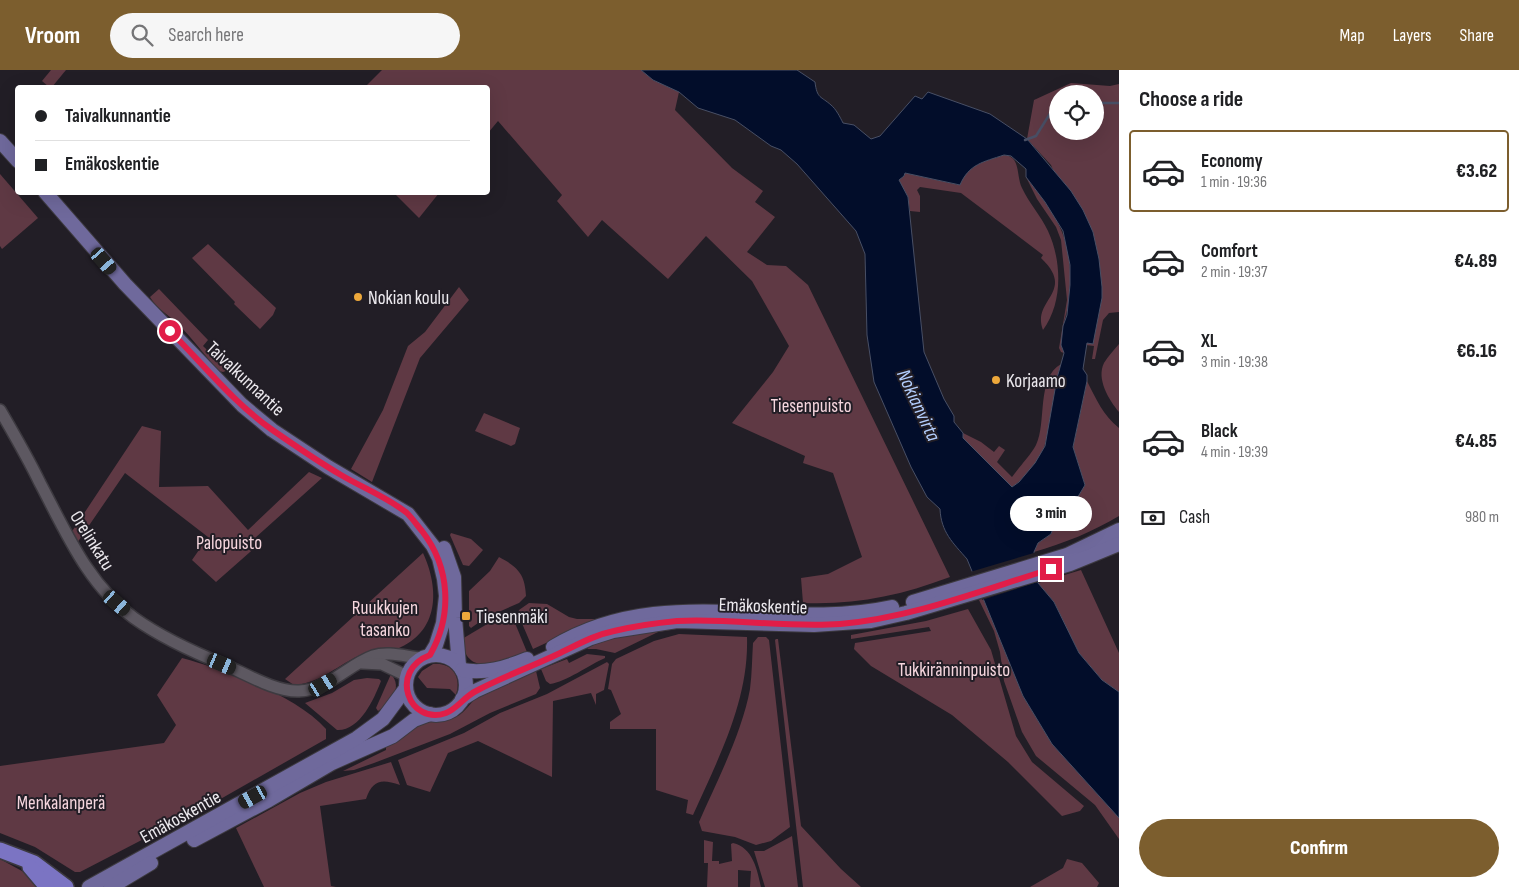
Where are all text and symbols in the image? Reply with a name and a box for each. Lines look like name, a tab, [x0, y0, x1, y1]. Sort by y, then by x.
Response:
search box	[110, 13, 460, 58]
text: Vroom	[25, 21, 80, 50]
icon: search	[128, 21, 156, 49]
text: Search here	[168, 24, 244, 47]
text: Map	[1340, 25, 1365, 46]
text: Layers	[1393, 25, 1432, 46]
text: Share	[1460, 25, 1494, 46]
map controls	[1049, 85, 1104, 140]
button: locate	[1049, 85, 1104, 140]
text: Choose a ride	[1139, 86, 1243, 113]
text: Taivalkunnantie	[65, 105, 171, 128]
icon: car	[1141, 149, 1186, 194]
text: Economy	[1201, 150, 1263, 173]
text: Emäkoskentie	[65, 153, 159, 176]
text: €3.62	[1456, 160, 1497, 183]
text: 1 min · 19:36	[1201, 173, 1267, 192]
icon: car	[1141, 239, 1186, 284]
text: Comfort	[1201, 240, 1258, 263]
car	[88, 245, 119, 277]
text: €4.89	[1454, 250, 1497, 273]
text: 2 min · 19:37	[1201, 263, 1267, 282]
place label: Nokian koulu	[368, 287, 449, 310]
marker: Nokian koulu	[352, 291, 364, 303]
route start	[159, 320, 181, 342]
icon: car	[1141, 329, 1186, 374]
text: XL	[1201, 330, 1217, 353]
street label: Taivalkunnantie	[201, 337, 289, 421]
text: €6.16	[1456, 340, 1497, 363]
text: 3 min · 19:38	[1201, 353, 1268, 372]
water label: Nokianvirta	[891, 366, 945, 445]
place label: Korjaamo	[1006, 370, 1066, 393]
marker: Korjaamo	[990, 374, 1002, 386]
park label: Tiesenpuisto	[770, 395, 852, 418]
icon: car	[1141, 419, 1186, 464]
text: Black	[1201, 420, 1238, 443]
text: €4.85	[1455, 430, 1497, 453]
text: 4 min · 19:39	[1201, 443, 1268, 462]
callout: 3 min	[1010, 496, 1092, 532]
text: 3 min	[1035, 504, 1067, 523]
icon: cash	[1139, 504, 1167, 532]
text: Cash	[1179, 506, 1210, 529]
street label: Orelinkatu	[64, 507, 119, 575]
text: 980 m	[1465, 508, 1499, 527]
park label: Palopuisto	[196, 532, 262, 555]
route end	[1040, 558, 1062, 580]
car	[100, 587, 133, 619]
street label: Emäkoskentie	[718, 593, 808, 620]
park label: Ruukkujen tasanko	[352, 597, 418, 642]
place label: Tiesenmäki	[476, 606, 548, 629]
marker: Tiesenmäki	[460, 610, 472, 622]
car	[205, 651, 238, 677]
park label: Tukkiränninpuisto	[898, 659, 1010, 682]
car	[306, 671, 339, 699]
car	[236, 783, 269, 811]
street label: Emäkoskentie	[136, 786, 225, 849]
park label: Menkalanperä	[17, 792, 105, 815]
button: Confirm	[1139, 819, 1499, 877]

